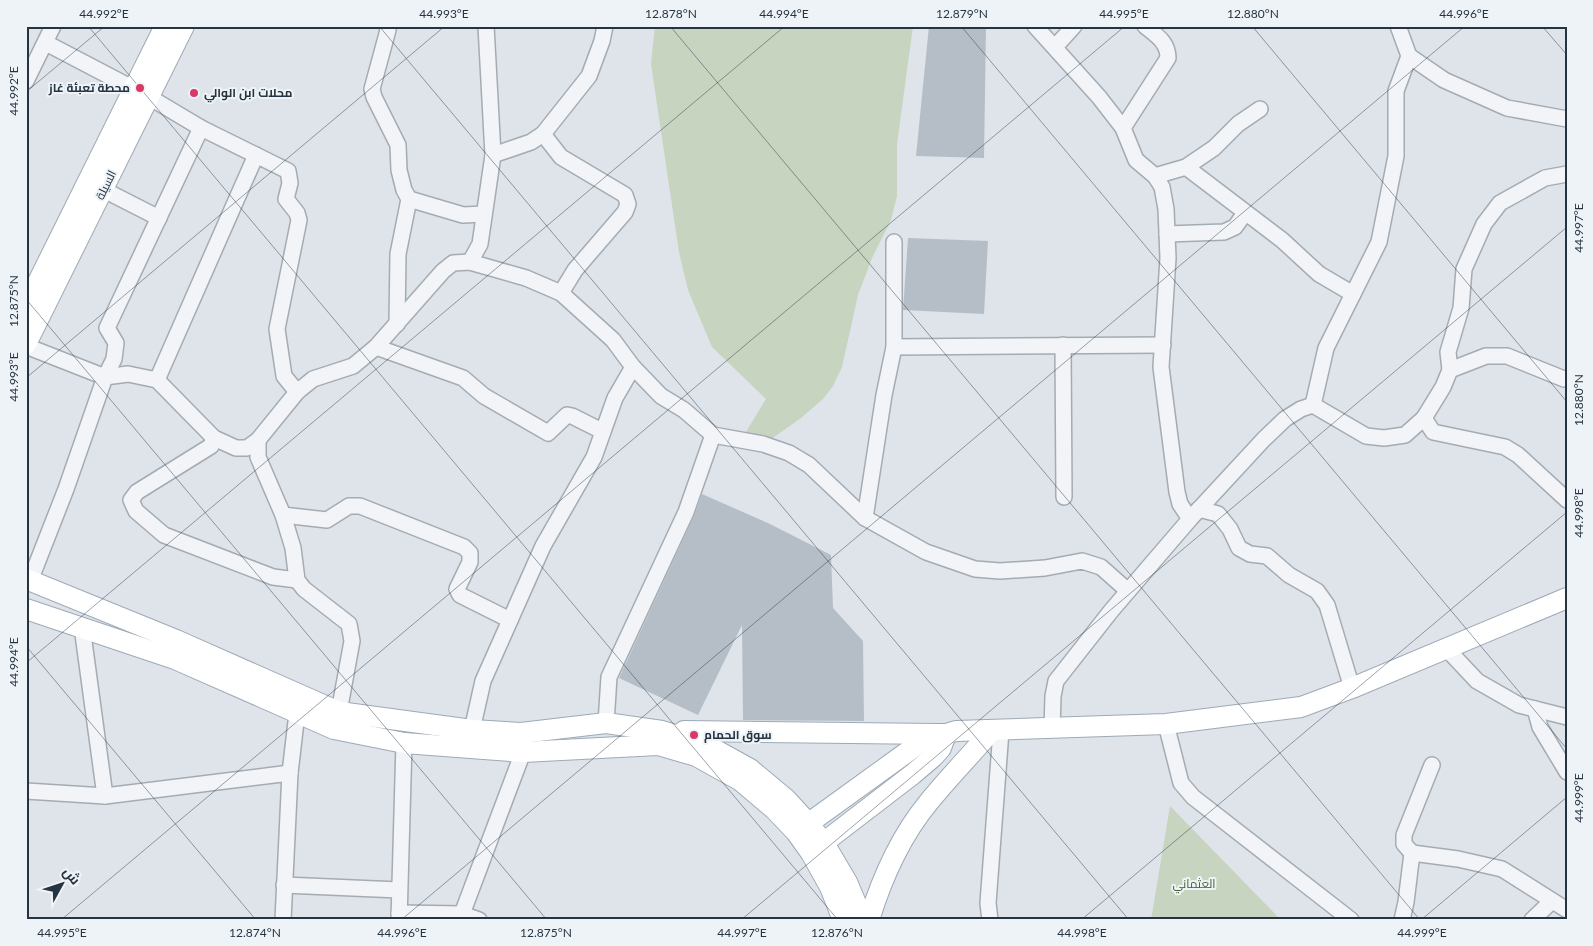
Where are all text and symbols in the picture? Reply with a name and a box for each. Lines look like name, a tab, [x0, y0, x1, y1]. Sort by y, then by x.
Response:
text: 44.992°E	[79, 6, 129, 21]
text: 44.993°E	[419, 6, 469, 21]
text: 12.878°N	[645, 6, 697, 21]
text: 44.994°E	[759, 6, 809, 21]
text: 12.879°N	[936, 6, 988, 21]
text: 44.995°E	[1099, 6, 1149, 21]
text: 12.880°N	[1227, 6, 1279, 21]
text: 44.996°E	[1439, 6, 1489, 21]
text: 44.992°E	[6, 66, 21, 116]
place label: محطة تعبئة غاز	[48, 80, 130, 96]
marker: محطة تعبئة غاز	[134, 82, 146, 94]
place label: محلات ابن الوالي	[204, 85, 292, 103]
marker: محلات ابن الوالي	[188, 87, 200, 99]
street label: السيلة	[92, 168, 119, 202]
text: 44.997°E	[1571, 203, 1586, 253]
text: 12.875°N	[6, 275, 21, 327]
text: 44.993°E	[6, 352, 21, 402]
text: 12.880°N	[1571, 374, 1586, 426]
text: 44.998°E	[1571, 488, 1586, 538]
text: 44.994°E	[6, 637, 21, 687]
place label: سوق الحمام	[704, 727, 772, 743]
marker: سوق الحمام	[688, 729, 700, 741]
text: 44.999°E	[1571, 773, 1586, 823]
north arrow	[38, 858, 88, 908]
text: ش	[59, 863, 85, 888]
park label: العثماني	[1172, 876, 1216, 894]
text: 44.995°E	[37, 925, 87, 940]
text: 12.874°N	[229, 925, 281, 940]
text: 44.996°E	[377, 925, 427, 940]
text: 12.875°N	[520, 925, 572, 940]
text: 44.997°E	[717, 925, 767, 940]
text: 12.876°N	[811, 925, 863, 940]
text: 44.998°E	[1057, 925, 1107, 940]
text: 44.999°E	[1397, 925, 1447, 940]

